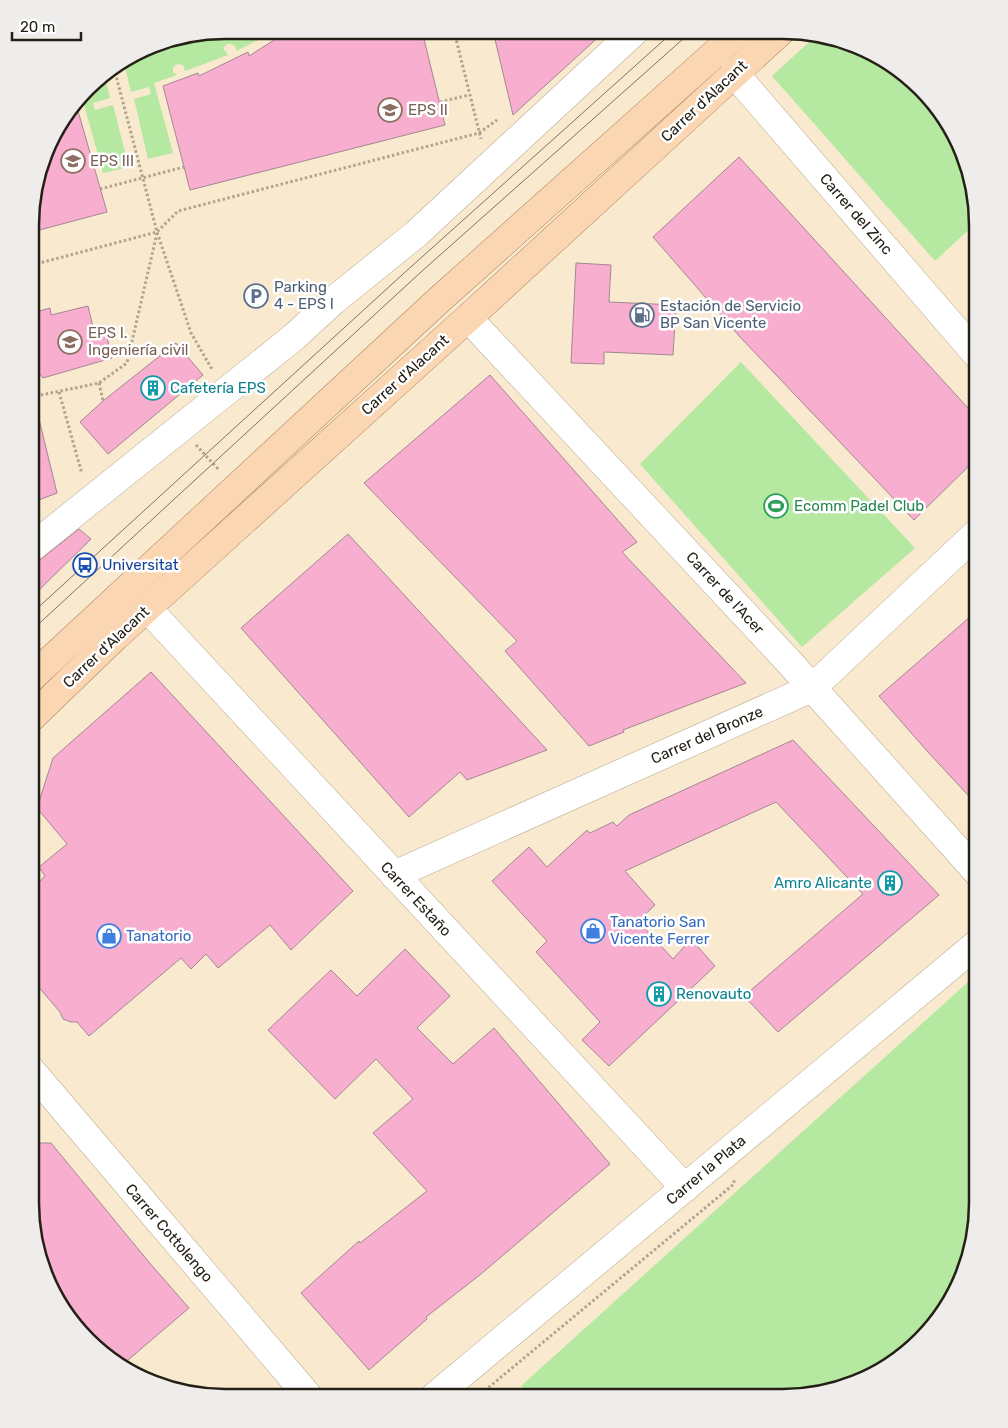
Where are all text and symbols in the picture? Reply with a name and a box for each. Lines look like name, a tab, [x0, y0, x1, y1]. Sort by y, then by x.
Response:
scale bar	[12, 10, 81, 42]
text: 20 m	[20, 18, 55, 36]
street label: Carrer d'Alacant	[657, 56, 751, 146]
school or university icon: EPS II	[377, 97, 403, 123]
place label: EPS II	[408, 101, 448, 119]
school or university icon: EPS III	[60, 148, 86, 174]
place label: EPS III	[90, 152, 134, 170]
street label: Carrer del Zinc	[816, 170, 896, 258]
place label: Parking 4 - EPS I	[274, 278, 334, 313]
parking icon: Parking 4 - EPS I	[243, 283, 269, 309]
place label: Estación de Servicio BP San Vicente	[660, 297, 801, 332]
fuel station icon: Estación de Servicio BP San Vicente	[629, 302, 655, 328]
place label: EPS I. Ingeniería civil	[88, 324, 188, 359]
school or university icon: EPS I. Ingeniería civil	[57, 329, 83, 355]
street label: Carrer d'Alacant	[358, 331, 453, 419]
building icon: Cafetería EPS	[140, 375, 166, 401]
place label: Cafetería EPS	[170, 379, 266, 397]
sports icon: Ecomm Padel Club	[763, 493, 789, 519]
place label: Ecomm Padel Club	[794, 497, 924, 515]
street label: Carrer de l'Acer	[682, 548, 768, 638]
bus stop icon: Universitat	[72, 552, 98, 578]
place label: Universitat	[102, 556, 179, 574]
street label: Carrer d'Alacant	[59, 602, 153, 692]
street label: Carrer del Bronze	[648, 702, 766, 768]
street label: Carrer Estaño	[377, 858, 455, 940]
building icon: Amro Alicante	[877, 870, 903, 896]
place label: Amro Alicante	[774, 874, 872, 892]
place label: Tanatorio San Vicente Ferrer	[610, 913, 710, 948]
shop icon: Tanatorio San Vicente Ferrer	[580, 918, 606, 944]
shop icon: Tanatorio	[96, 923, 122, 949]
place label: Tanatorio	[126, 927, 191, 945]
building icon: Renovauto	[646, 981, 672, 1007]
place label: Renovauto	[676, 985, 751, 1003]
street label: Carrer la Plata	[663, 1132, 749, 1208]
street label: Carrer Cottolengo	[121, 1180, 217, 1286]

